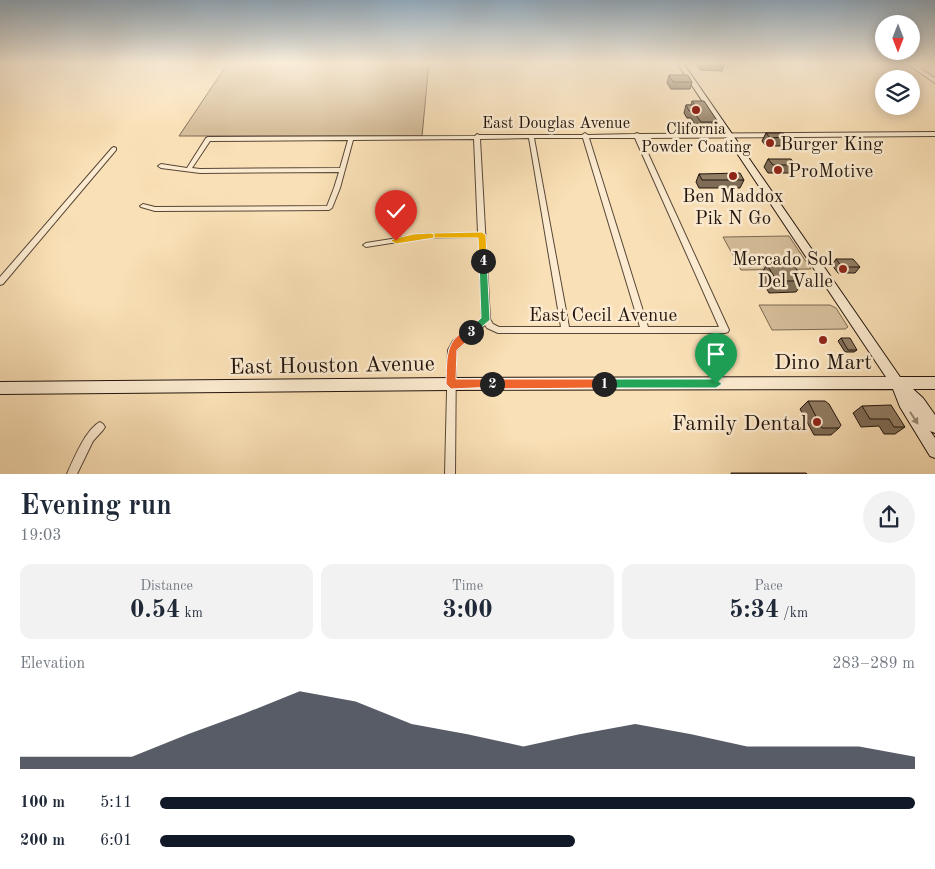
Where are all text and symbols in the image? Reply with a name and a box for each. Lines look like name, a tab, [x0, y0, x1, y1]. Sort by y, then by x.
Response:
north arrow	[875, 15, 920, 60]
map controls	[875, 15, 920, 115]
button: layers	[875, 70, 920, 115]
marker: Clifornia Powder Coating	[690, 104, 702, 116]
street label: East Douglas Avenue	[482, 116, 630, 132]
place label: Clifornia Powder Coating	[641, 122, 751, 156]
place label: Burger King	[780, 136, 884, 155]
marker: Burger King	[764, 137, 776, 149]
place label: ProMotive	[788, 163, 873, 182]
marker: ProMotive	[772, 164, 784, 176]
marker: Ben Maddox Pik N Go	[727, 170, 739, 182]
place label: Ben Maddox Pik N Go	[682, 188, 784, 229]
pin	[375, 190, 417, 241]
icon: check	[382, 197, 410, 225]
pin: 4	[470, 248, 496, 274]
place label: Mercado Sol Del Valle	[732, 251, 833, 292]
text: 4	[479, 254, 488, 268]
marker: Mercado Sol Del Valle	[837, 263, 849, 275]
street label: East Cecil Avenue	[529, 307, 677, 326]
pin: 3	[458, 320, 484, 344]
text: 3	[467, 325, 476, 339]
pin	[695, 333, 737, 384]
marker: Dino Mart	[817, 334, 829, 346]
icon: arrive	[702, 340, 730, 368]
place label: Dino Mart	[774, 352, 872, 374]
street label: East Houston Avenue	[229, 353, 435, 379]
pin: 2	[480, 372, 504, 396]
pin: 1	[592, 372, 616, 396]
text: 2	[488, 377, 497, 391]
text: 1	[600, 377, 609, 391]
one-way arrow	[909, 411, 919, 425]
place label: Family Dental	[672, 413, 807, 435]
marker: Family Dental	[811, 416, 823, 428]
button: share	[863, 491, 915, 543]
text: Evening run	[20, 493, 172, 521]
text: 19:03	[20, 528, 62, 544]
text: Distance	[140, 579, 193, 593]
text: Time	[452, 579, 483, 593]
text: Pace	[754, 579, 783, 593]
text: 0.54	[130, 598, 181, 623]
text: 3:00	[442, 598, 493, 623]
text: 5:34	[729, 598, 779, 623]
text: km	[181, 606, 203, 620]
text: /km	[779, 606, 808, 620]
text: Elevation	[20, 656, 85, 672]
text: 283–289 m	[832, 656, 915, 672]
text: 100 m	[20, 795, 65, 811]
text: 5:11	[100, 795, 132, 811]
text: 200 m	[20, 833, 65, 849]
text: 6:01	[100, 833, 132, 849]

